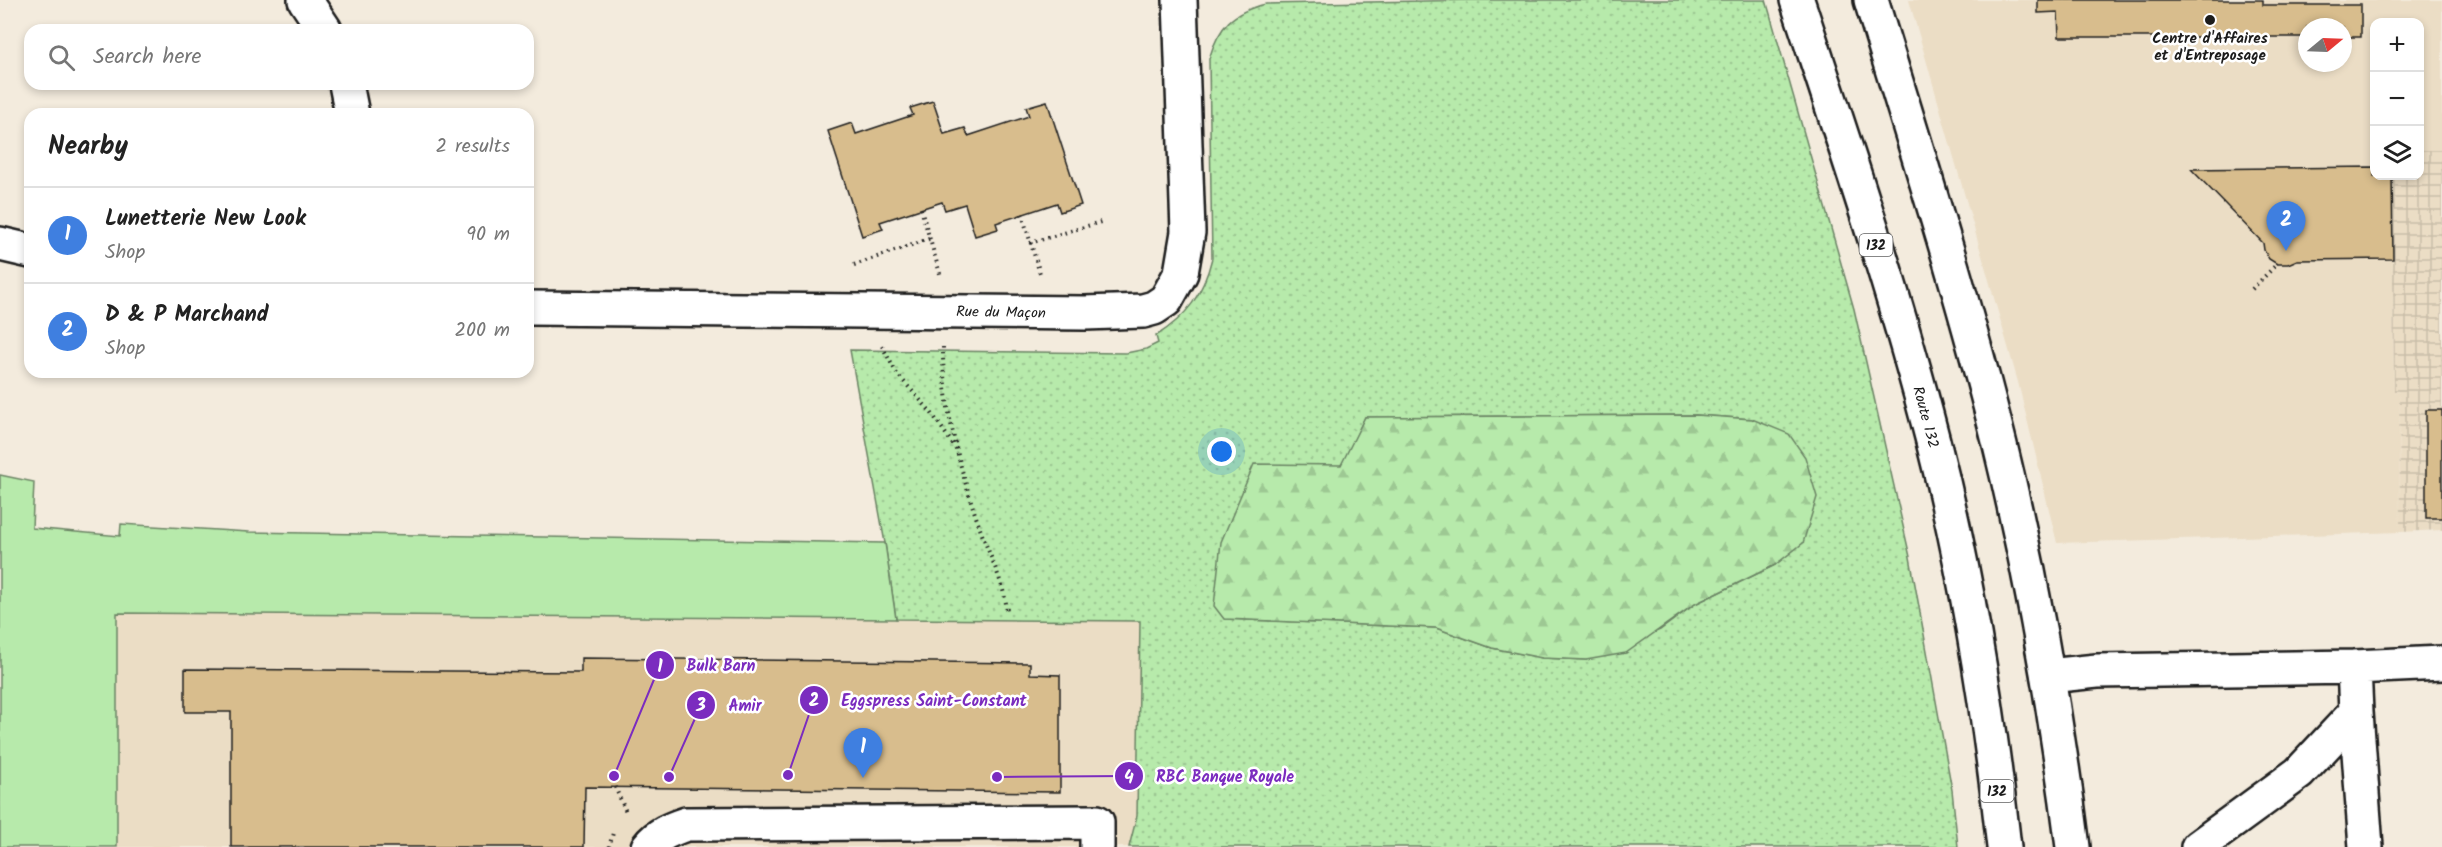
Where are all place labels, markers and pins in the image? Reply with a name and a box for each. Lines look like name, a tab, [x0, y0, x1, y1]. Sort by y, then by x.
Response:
marker: Centre d'Affaires et d'Entreposage	[2203, 13, 2217, 27]
place label: Centre d'Affaires et d'Entreposage	[2152, 27, 2268, 68]
pin: 2	[2266, 202, 2306, 251]
callout: Bulk Barn	[645, 648, 768, 682]
callout: Eggspress Saint-Constant	[799, 683, 1039, 717]
callout: Amir	[686, 688, 774, 722]
pin: 1	[844, 728, 882, 778]
callout: RBC Banque Royale	[1114, 759, 1306, 793]

